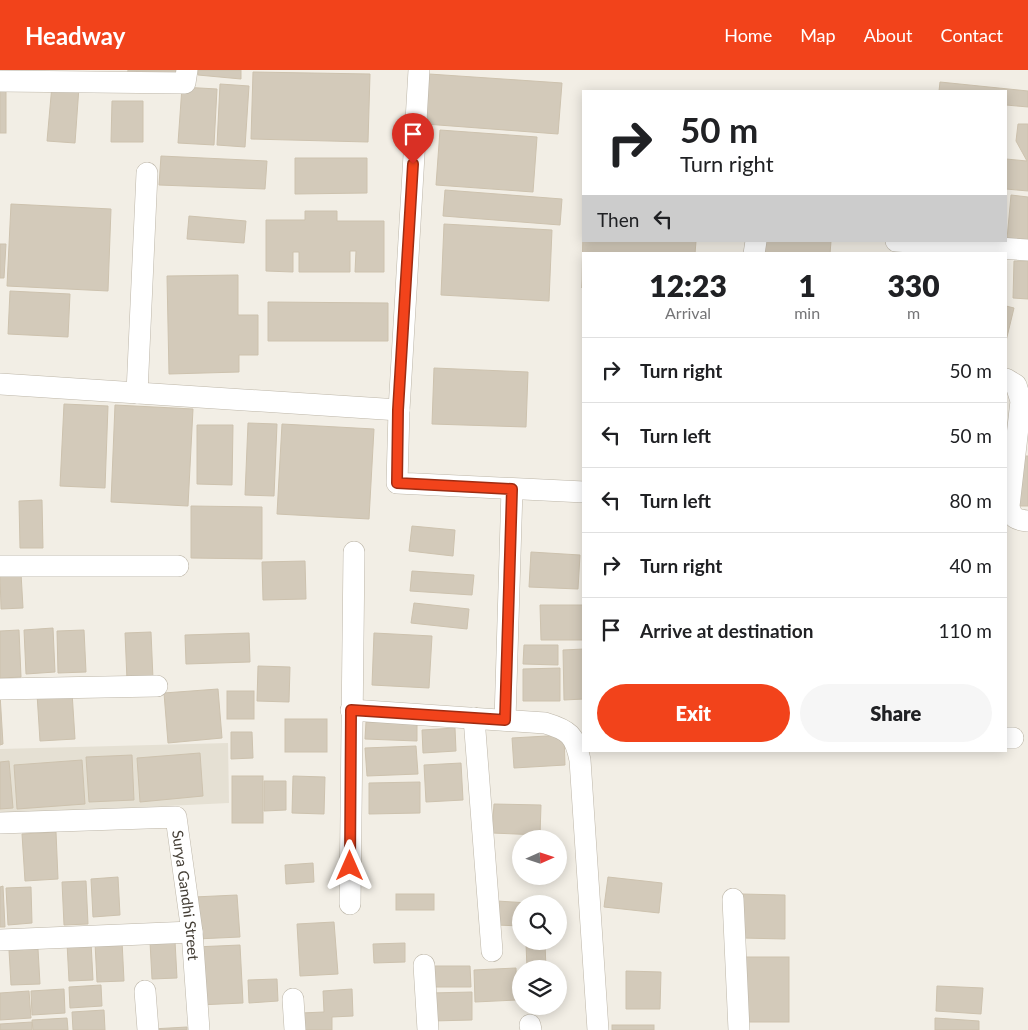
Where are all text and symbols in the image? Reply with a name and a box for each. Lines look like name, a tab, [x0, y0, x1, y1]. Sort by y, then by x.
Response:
text: Headway	[25, 21, 125, 50]
text: Home	[724, 24, 772, 46]
text: Map	[800, 24, 836, 46]
text: About	[864, 24, 913, 46]
text: Contact	[941, 24, 1003, 46]
text: 50 m	[680, 108, 758, 150]
icon: right	[597, 110, 662, 175]
pin	[392, 113, 434, 164]
icon: arrive	[399, 120, 427, 148]
text: Turn right	[680, 150, 774, 177]
icon: left	[649, 205, 677, 233]
text: Then	[597, 208, 639, 231]
text: 12:23	[649, 267, 727, 303]
text: 1	[798, 267, 816, 303]
text: 330	[887, 267, 940, 303]
text: Arrival	[665, 303, 711, 322]
text: min	[794, 303, 820, 322]
text: m	[907, 303, 920, 322]
icon: right	[597, 356, 625, 384]
text: Turn right	[640, 359, 722, 382]
text: 50 m	[949, 359, 992, 382]
icon: left	[597, 421, 625, 449]
text: Turn left	[640, 424, 711, 447]
text: 50 m	[949, 424, 992, 447]
icon: left	[597, 486, 625, 514]
text: Turn left	[640, 489, 711, 512]
text: 80 m	[949, 489, 992, 512]
icon: right	[597, 551, 625, 579]
text: Turn right	[640, 554, 722, 577]
text: 40 m	[949, 554, 992, 577]
icon: arrive	[597, 616, 625, 644]
text: Arrive at destination	[640, 619, 813, 642]
text: 110 m	[938, 619, 992, 642]
button: Exit	[597, 684, 790, 742]
button: Share	[800, 684, 992, 742]
street label: Surya Gandhi Street	[169, 829, 203, 962]
north arrow	[512, 830, 568, 885]
map controls	[512, 830, 567, 1015]
position arrow	[323, 839, 375, 891]
button: search	[512, 895, 567, 950]
button: layers	[512, 960, 567, 1015]

